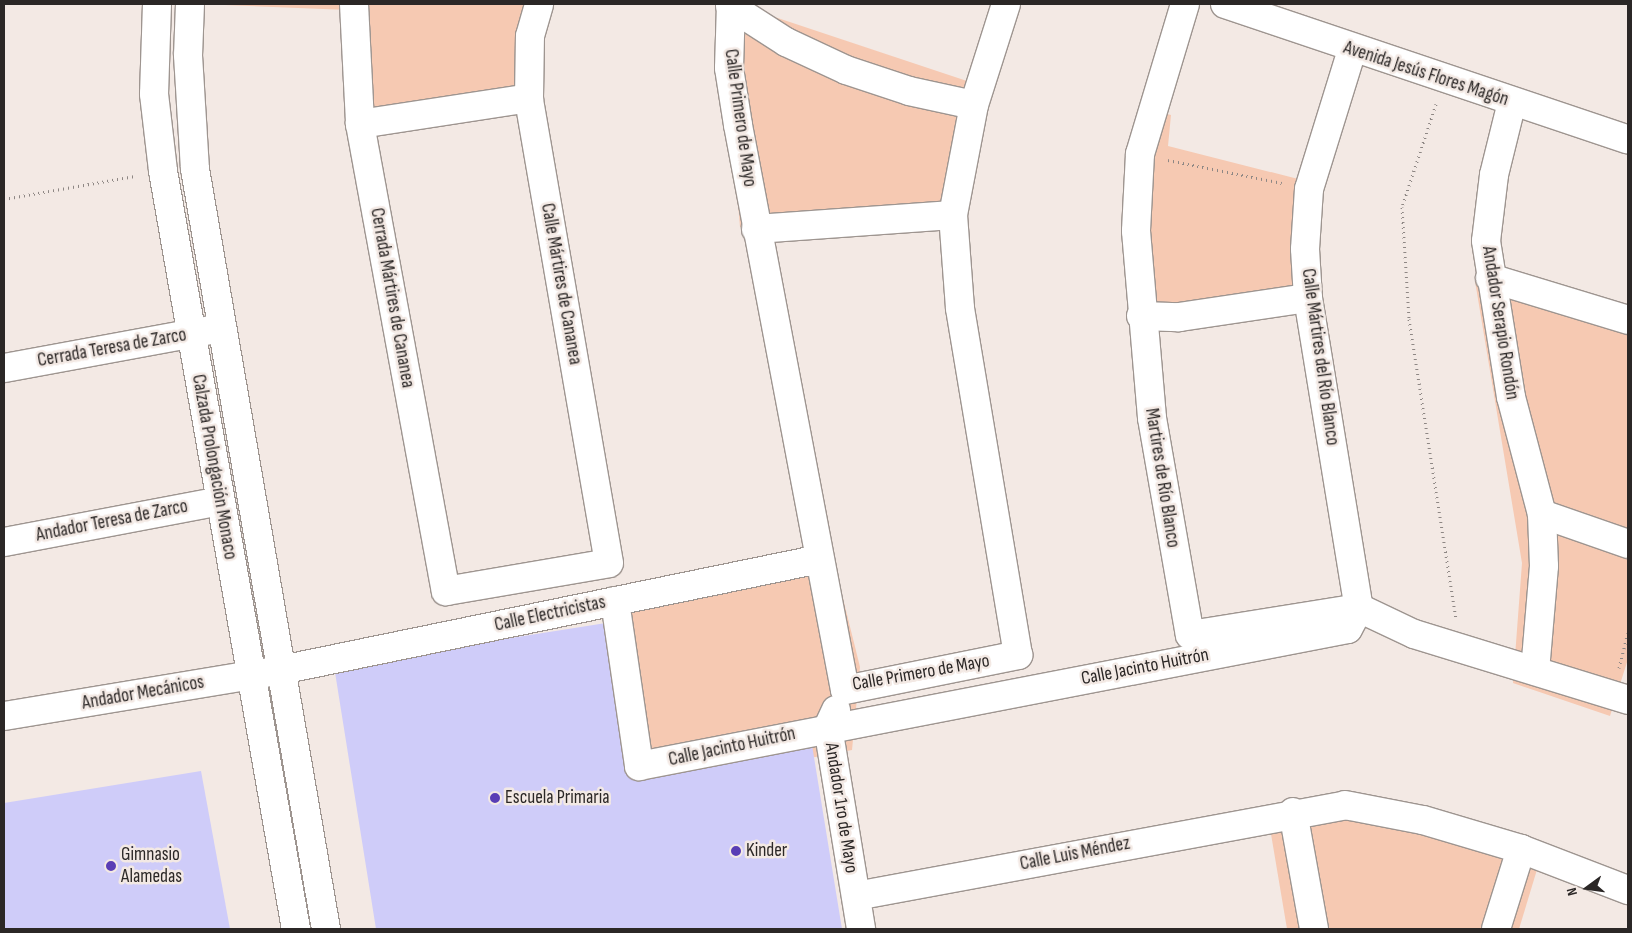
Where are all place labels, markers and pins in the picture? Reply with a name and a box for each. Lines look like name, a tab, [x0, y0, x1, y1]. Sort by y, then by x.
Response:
place label: Escuela Primaria	[505, 787, 610, 809]
marker: Escuela Primaria	[489, 792, 501, 804]
place label: Kinder	[746, 840, 787, 862]
place label: Gimnasio Alamedas	[121, 844, 182, 888]
marker: Kinder	[730, 845, 742, 857]
marker: Gimnasio Alamedas	[105, 860, 117, 872]

